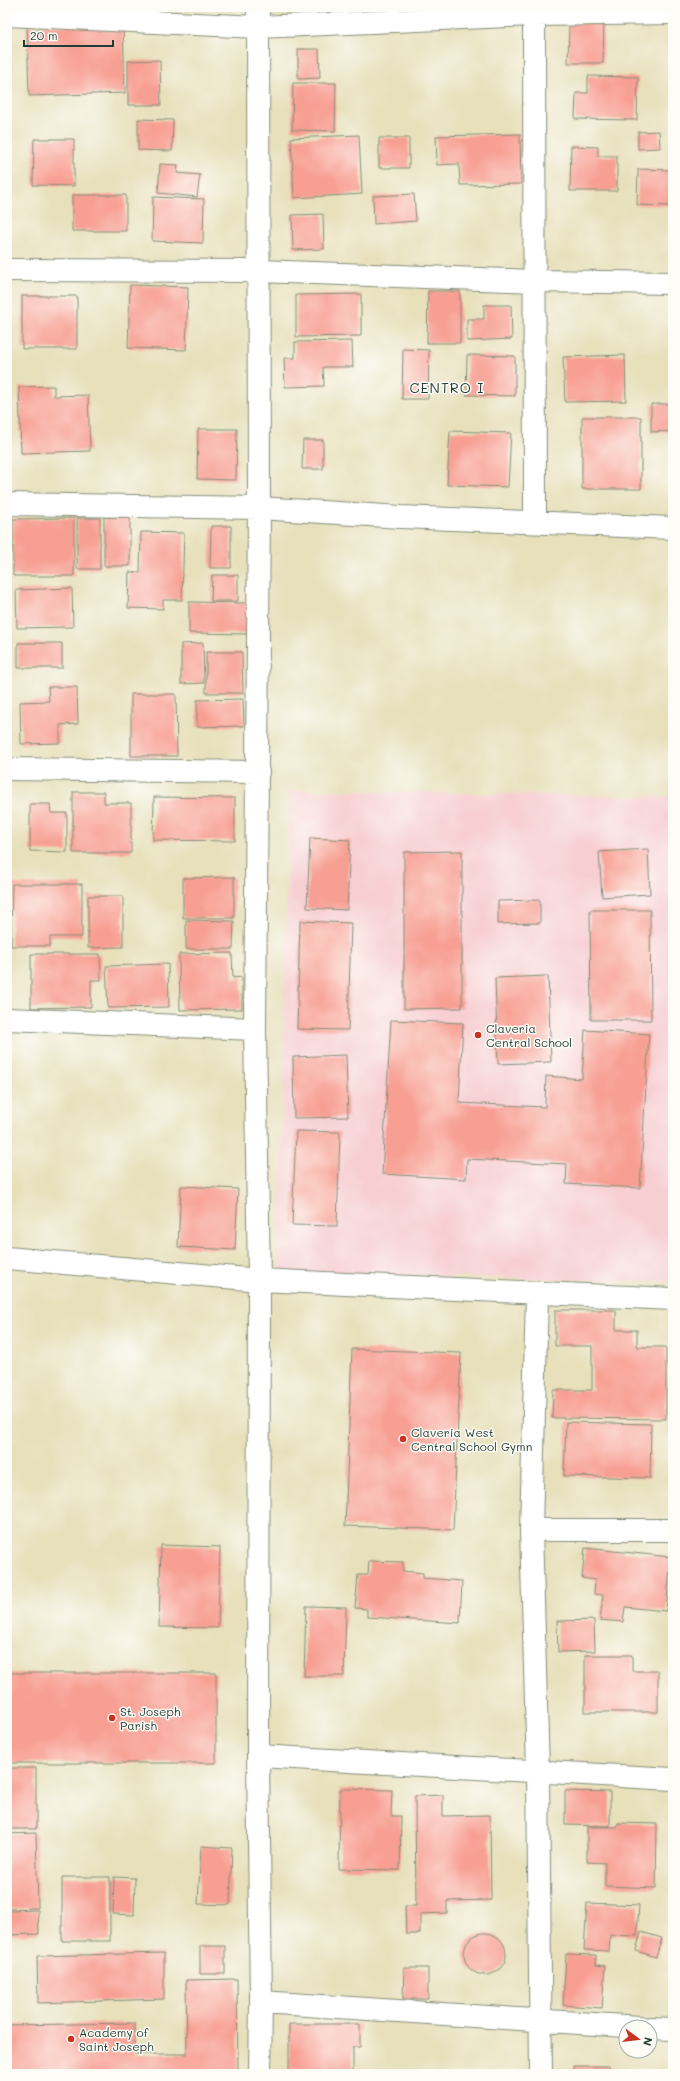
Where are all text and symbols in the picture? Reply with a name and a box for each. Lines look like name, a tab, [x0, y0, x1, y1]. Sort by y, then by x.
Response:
scale bar	[24, 22, 113, 48]
text: 20 m	[30, 27, 58, 43]
district label: CENTRO I	[410, 378, 484, 397]
place label: Claveria Central School	[486, 1020, 572, 1050]
marker: Claveria Central School	[473, 1030, 483, 1040]
place label: Claveria West Central School Gymn	[411, 1424, 532, 1454]
marker: Claveria West Central School Gymn	[398, 1434, 408, 1444]
place label: St. Joseph Parish	[120, 1703, 181, 1733]
marker: St. Joseph Parish	[107, 1713, 117, 1723]
north arrow	[618, 2019, 658, 2059]
place label: Academy of Saint Joseph	[79, 2024, 154, 2054]
marker: Academy of Saint Joseph	[66, 2034, 76, 2044]
text: N	[640, 2036, 656, 2048]

